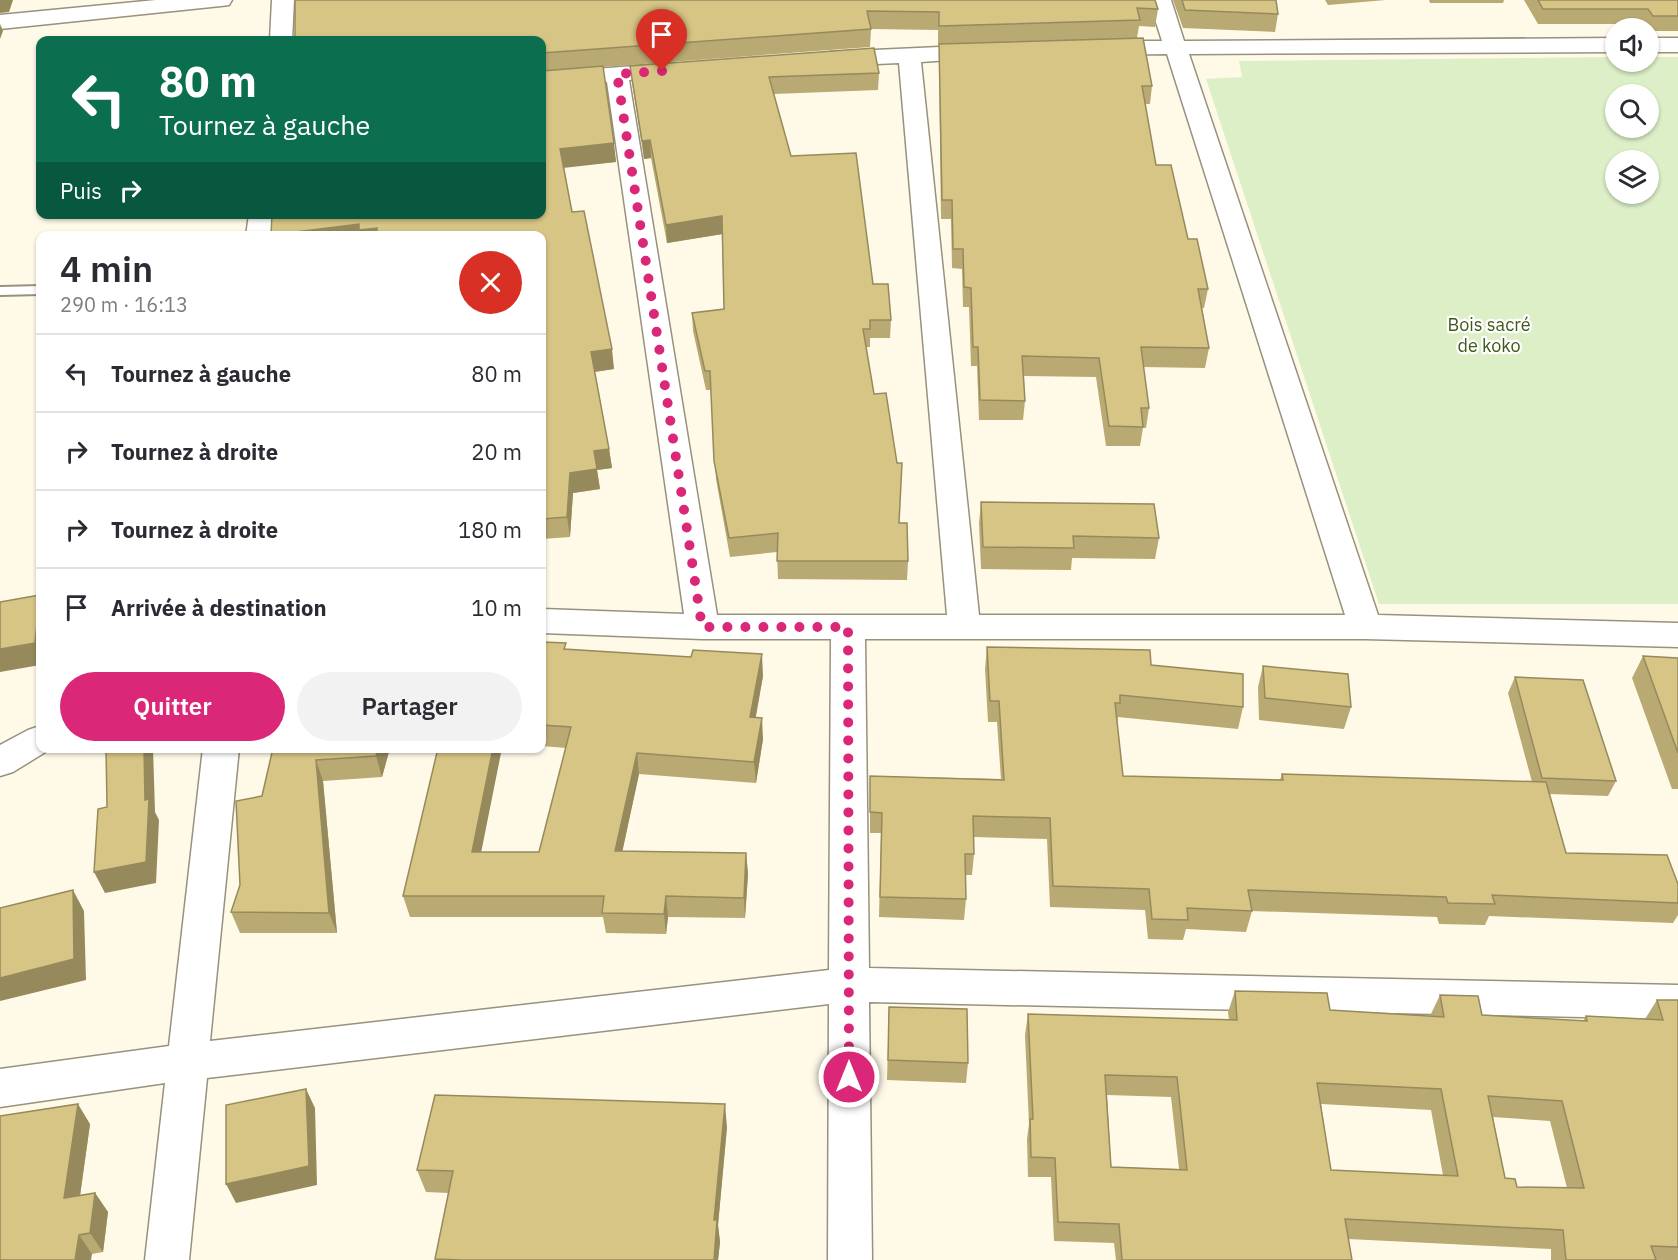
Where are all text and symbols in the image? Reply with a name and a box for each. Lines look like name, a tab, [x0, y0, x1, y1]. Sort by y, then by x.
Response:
pin	[636, 9, 687, 71]
icon: arrive	[645, 18, 678, 51]
map controls	[1605, 18, 1659, 204]
button: sound	[1605, 18, 1659, 72]
text: 80 m	[159, 54, 257, 109]
icon: left	[60, 60, 138, 138]
button: search	[1605, 84, 1659, 138]
text: Tournez à gauche	[159, 107, 370, 142]
button: layers	[1605, 150, 1659, 204]
icon: right	[114, 174, 147, 207]
text: Puis	[60, 176, 102, 205]
text: 4 min	[60, 245, 153, 292]
button: close	[459, 251, 522, 314]
text: 290 m · 16:13	[60, 291, 188, 318]
park label: Bois sacré de koko	[1447, 313, 1531, 357]
icon: left	[60, 357, 93, 390]
text: Tournez à gauche	[111, 359, 291, 388]
text: 80 m	[471, 359, 522, 388]
icon: right	[60, 435, 93, 468]
text: Tournez à droite	[111, 437, 278, 466]
text: 20 m	[471, 437, 522, 466]
icon: right	[60, 513, 93, 546]
text: Tournez à droite	[111, 515, 278, 544]
text: 180 m	[458, 515, 522, 544]
icon: arrive	[60, 591, 93, 624]
text: Arrivée à destination	[111, 593, 327, 622]
text: 10 m	[471, 593, 522, 622]
button: Quitter	[60, 672, 285, 741]
button: Partager	[297, 672, 522, 741]
position arrow	[817, 1045, 881, 1109]

